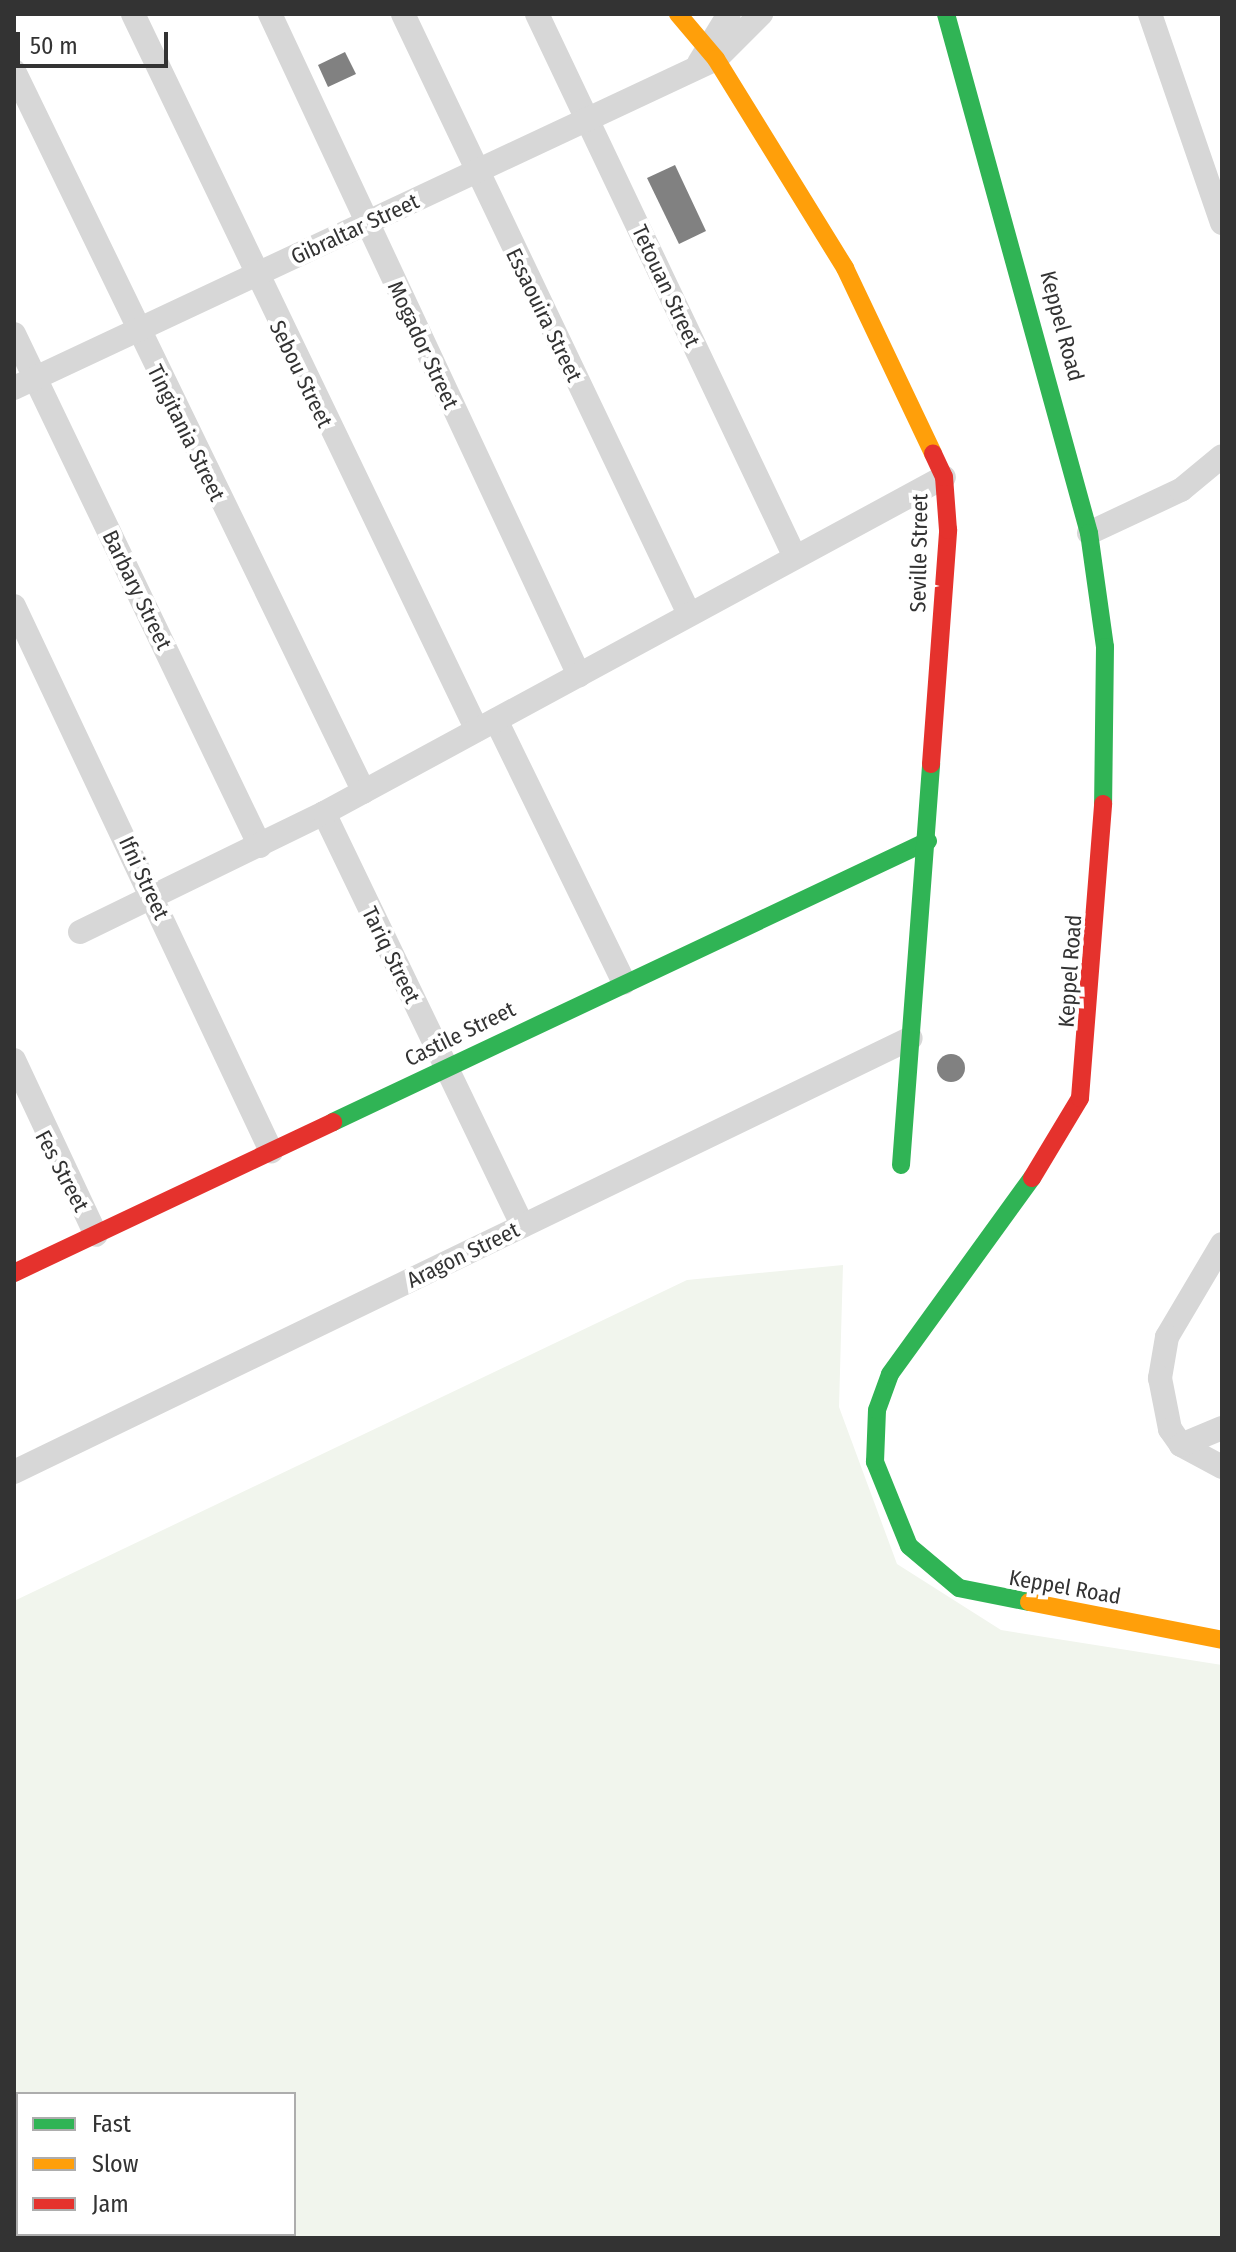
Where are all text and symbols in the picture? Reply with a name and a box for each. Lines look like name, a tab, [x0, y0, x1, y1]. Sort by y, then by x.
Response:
scale bar	[20, 16, 172, 66]
text: 50 m	[30, 32, 78, 60]
street label: Gibraltar Street	[287, 188, 423, 270]
street label: Tetouan Street	[626, 221, 706, 351]
street label: Essaouira Street	[500, 244, 588, 386]
street label: Keppel Road	[1035, 268, 1089, 384]
street label: Mogador Street	[382, 277, 464, 413]
street label: Sebou Street	[264, 316, 338, 432]
street label: Tingitania Street	[142, 361, 230, 505]
street label: Seville Street	[905, 493, 933, 613]
street label: Barbary Street	[97, 526, 177, 654]
street label: Ifni Street	[113, 832, 175, 924]
street label: Tariq Street	[356, 902, 426, 1008]
street label: Keppel Road	[1053, 914, 1087, 1028]
street label: Castile Street	[400, 996, 520, 1072]
street label: Fes Street	[30, 1126, 94, 1216]
street label: Aragon Street	[403, 1216, 523, 1294]
street label: Keppel Road	[1007, 1564, 1123, 1610]
legend	[16, 2092, 296, 2236]
text: Fast	[92, 2110, 131, 2138]
text: Slow	[92, 2150, 138, 2178]
text: Jam	[92, 2190, 129, 2218]

